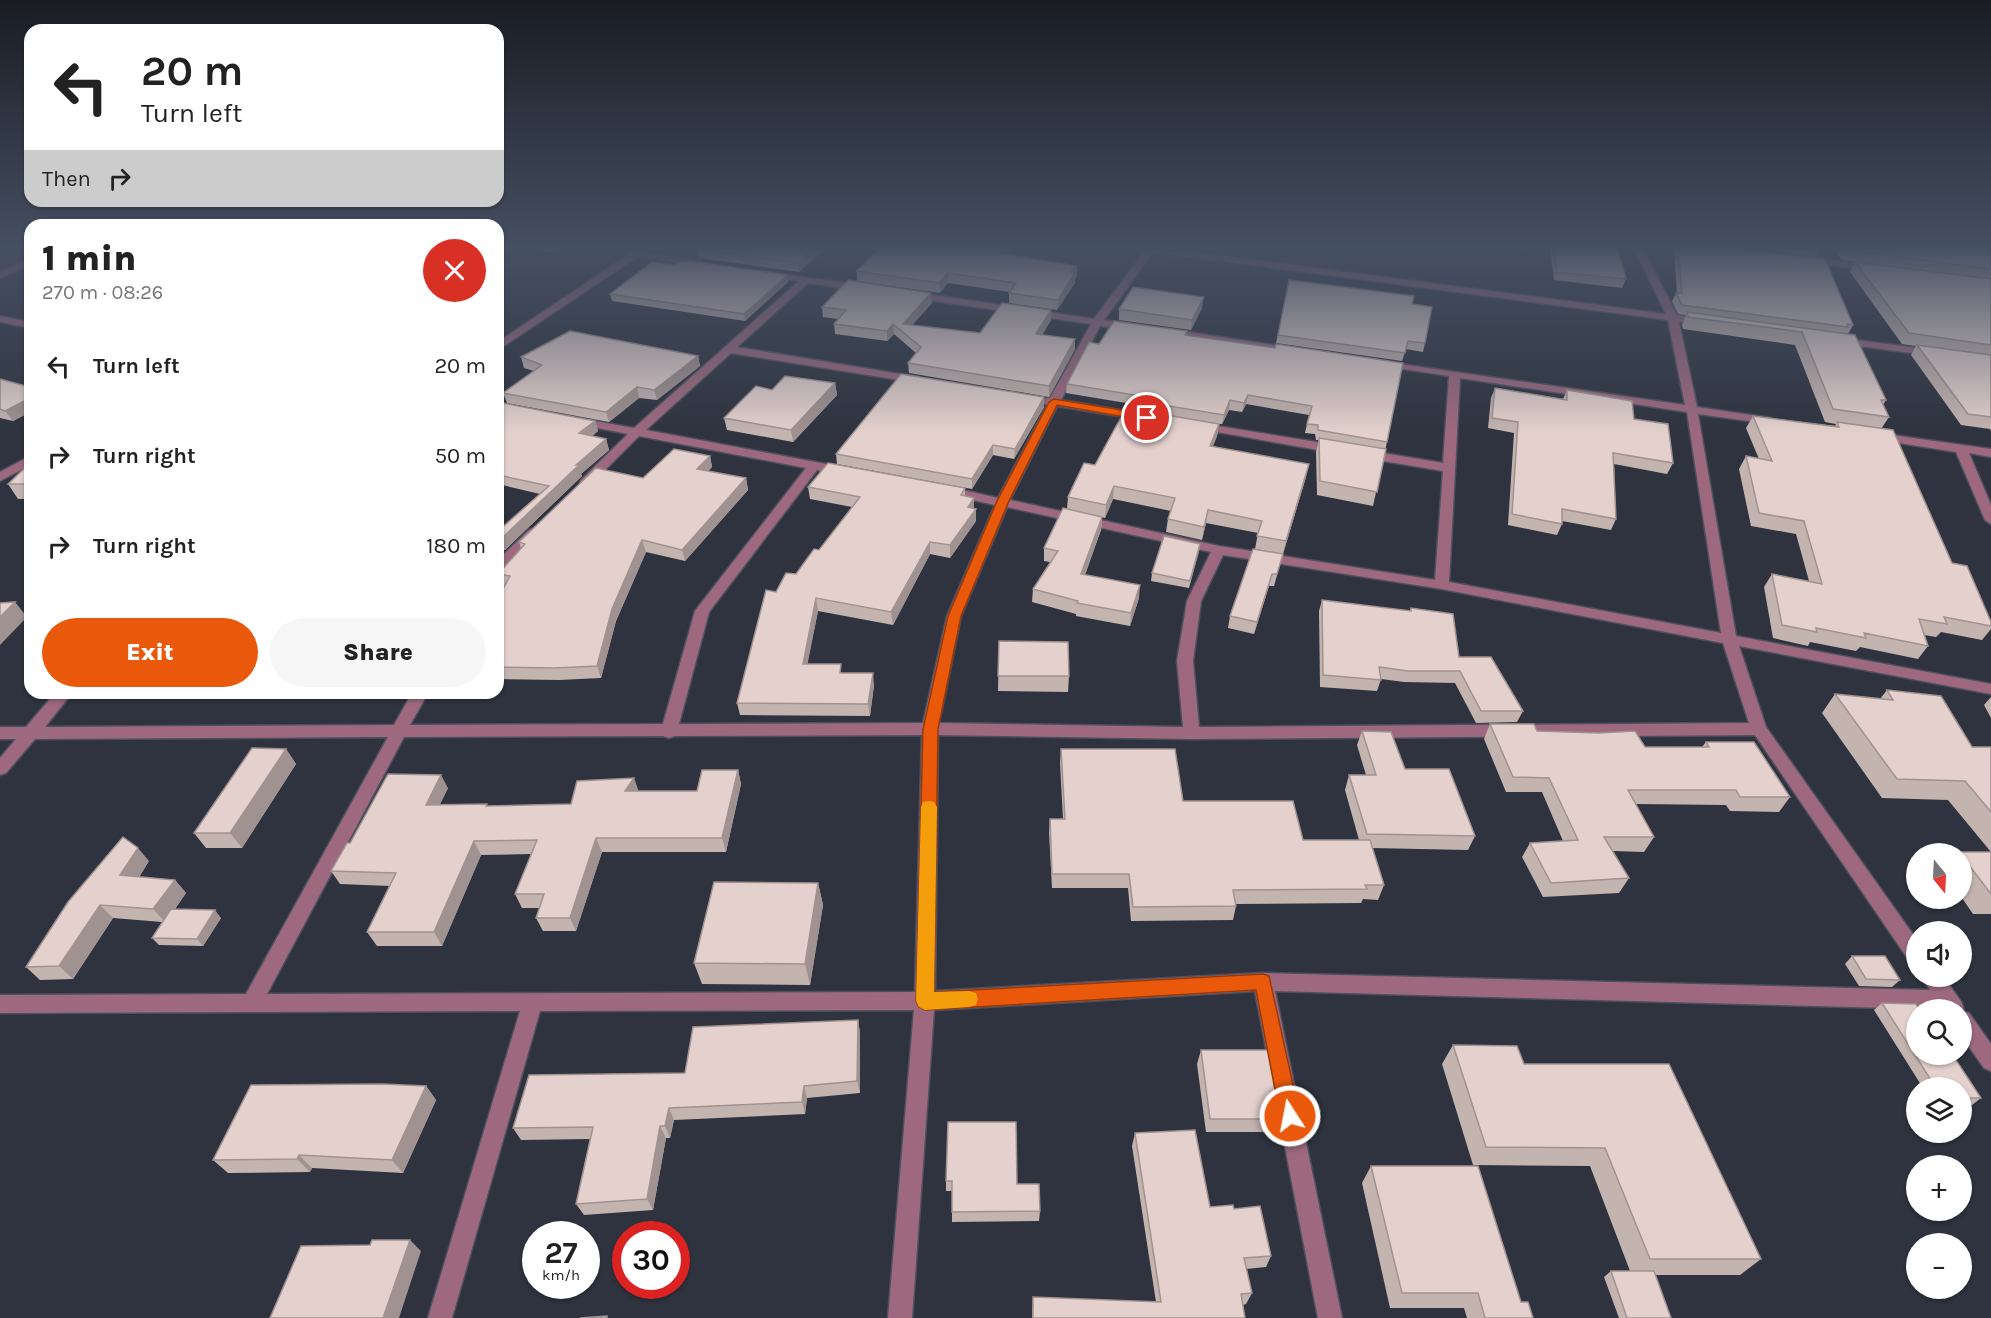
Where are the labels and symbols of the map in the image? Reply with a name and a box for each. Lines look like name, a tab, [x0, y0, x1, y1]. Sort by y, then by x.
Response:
pin	[1121, 392, 1172, 443]
north arrow	[1906, 843, 1972, 909]
position arrow	[1258, 1084, 1322, 1148]
speed limit sign: 30	[612, 1221, 690, 1299]

